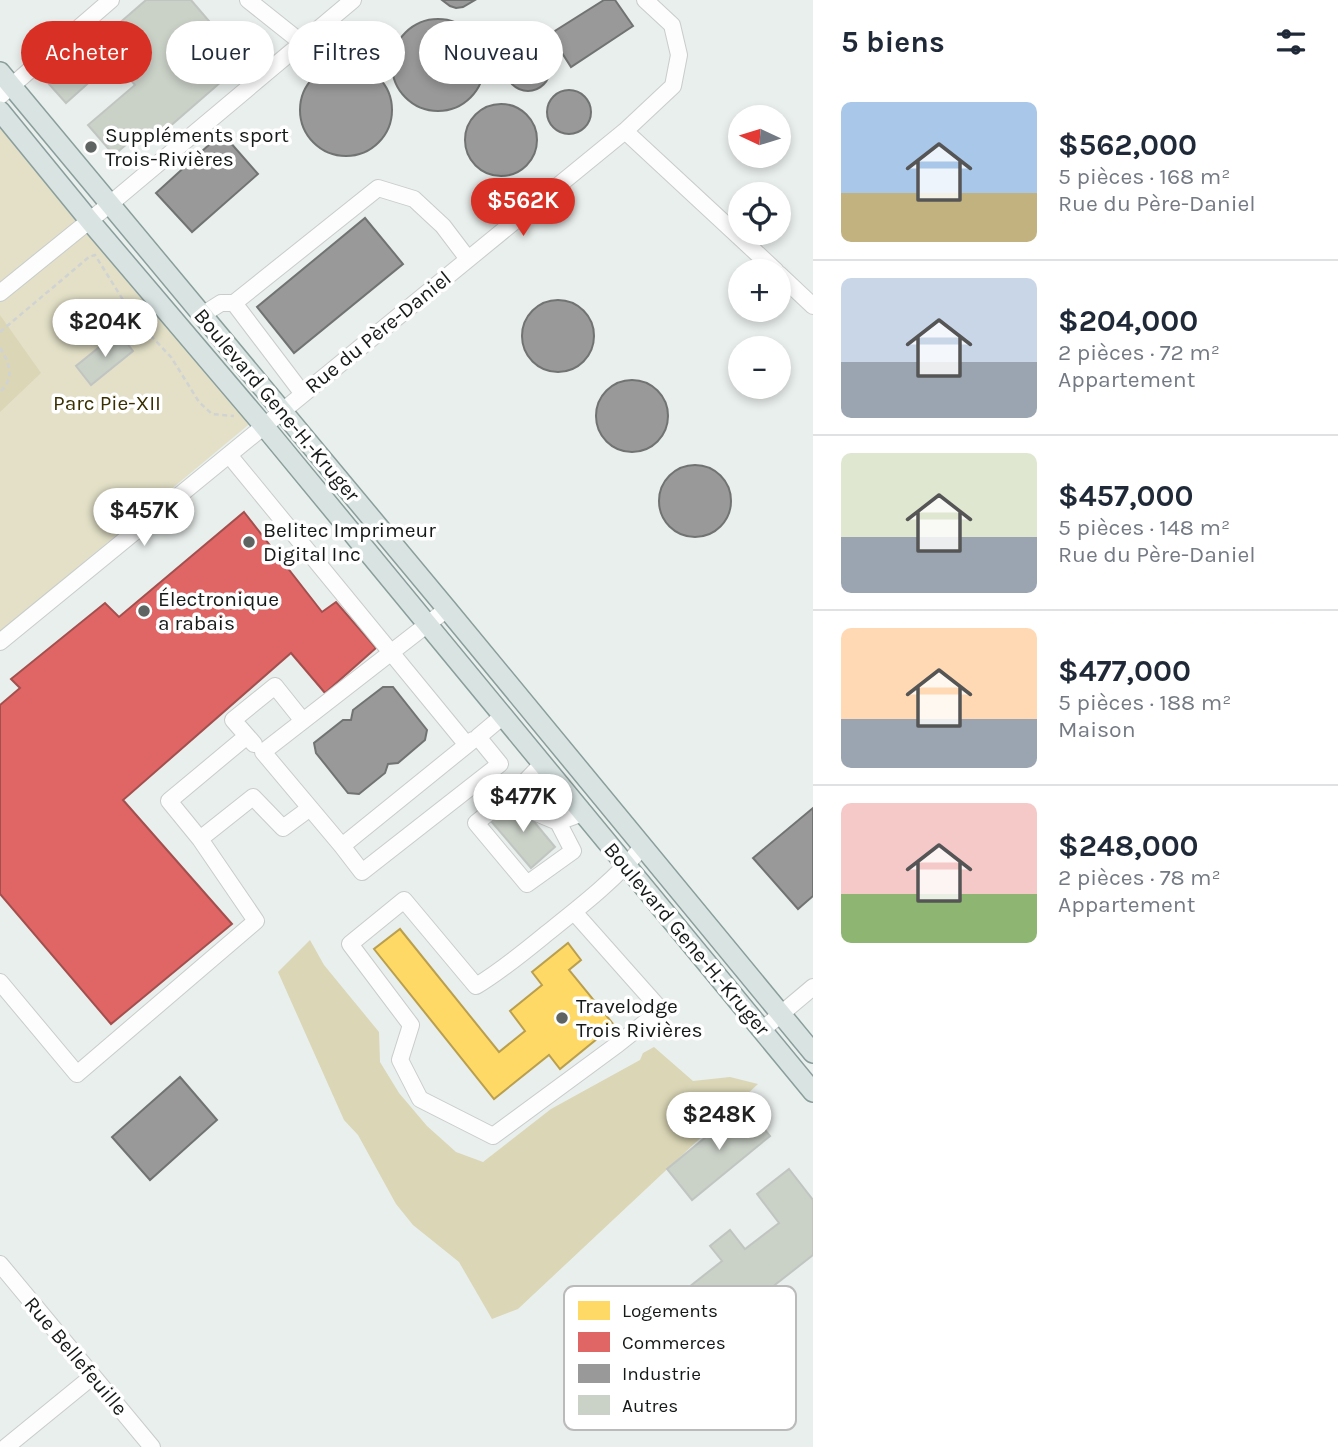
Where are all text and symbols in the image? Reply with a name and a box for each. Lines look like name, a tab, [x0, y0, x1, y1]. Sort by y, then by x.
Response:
chip: Acheter	[21, 21, 152, 84]
chip: Louer	[166, 21, 274, 84]
chip: Filtres	[288, 21, 405, 84]
chip: Nouveau	[419, 21, 563, 84]
icon: filters	[1272, 23, 1310, 61]
text: 5 biens	[841, 24, 945, 60]
north arrow	[728, 105, 791, 168]
map controls	[728, 105, 791, 399]
place label: Suppléments sport Trois-Rivières	[105, 123, 289, 171]
text: $562,000	[1058, 127, 1197, 163]
icon: home	[897, 130, 981, 214]
marker: Suppléments sport Trois-Rivières	[83, 139, 99, 155]
text: 5 pièces · 168 m²	[1058, 163, 1230, 190]
pin: $562K	[474, 178, 572, 238]
button: locate	[728, 182, 791, 245]
text: $562K	[487, 187, 559, 214]
text: Rue du Père-Daniel	[1058, 190, 1256, 217]
button: +	[728, 259, 791, 322]
street label: Rue du Père-Daniel	[300, 266, 456, 398]
pin: $204K	[56, 300, 154, 359]
text: $204,000	[1058, 303, 1198, 339]
street label: Boulevard Gene-H.-Kruger	[189, 304, 365, 507]
icon: home	[897, 306, 981, 390]
text: $204K	[68, 308, 142, 335]
button: −	[728, 336, 791, 399]
text: 2 pièces · 72 m²	[1058, 339, 1220, 366]
text: Appartement	[1058, 366, 1195, 393]
park label: Parc Pie-XII	[53, 391, 161, 415]
text: $457,000	[1058, 478, 1193, 514]
icon: home	[897, 481, 981, 565]
pin: $457K	[95, 489, 193, 548]
text: $457K	[109, 497, 179, 524]
text: 5 pièces · 148 m²	[1058, 514, 1230, 541]
place label: Belitec Imprimeur Digital Inc	[263, 518, 436, 566]
marker: Belitec Imprimeur Digital Inc	[241, 534, 257, 550]
text: Rue du Père-Daniel	[1058, 541, 1256, 568]
place label: Électronique a rabais	[158, 587, 279, 635]
marker: Électronique a rabais	[136, 603, 152, 619]
text: $477,000	[1058, 653, 1191, 689]
icon: home	[897, 656, 981, 740]
text: 5 pièces · 188 m²	[1058, 689, 1231, 716]
text: Maison	[1058, 716, 1136, 743]
pin: $477K	[474, 774, 572, 834]
text: $477K	[489, 783, 557, 810]
text: $248,000	[1058, 828, 1199, 864]
icon: home	[897, 831, 981, 915]
street label: Boulevard Gene-H.-Kruger	[599, 838, 775, 1041]
text: 2 pièces · 78 m²	[1058, 864, 1221, 891]
text: Appartement	[1058, 891, 1195, 918]
place label: Travelodge Trois Rivières	[576, 994, 702, 1042]
marker: Travelodge Trois Rivières	[554, 1010, 570, 1026]
pin: $248K	[670, 1092, 768, 1152]
text: $248K	[682, 1101, 756, 1128]
legend	[564, 1286, 796, 1430]
street label: Rue Bellefeuille	[19, 1292, 133, 1420]
text: Logements	[622, 1300, 718, 1322]
text: Commerces	[622, 1332, 726, 1354]
text: Industrie	[622, 1363, 701, 1385]
text: Autres	[622, 1395, 678, 1417]

